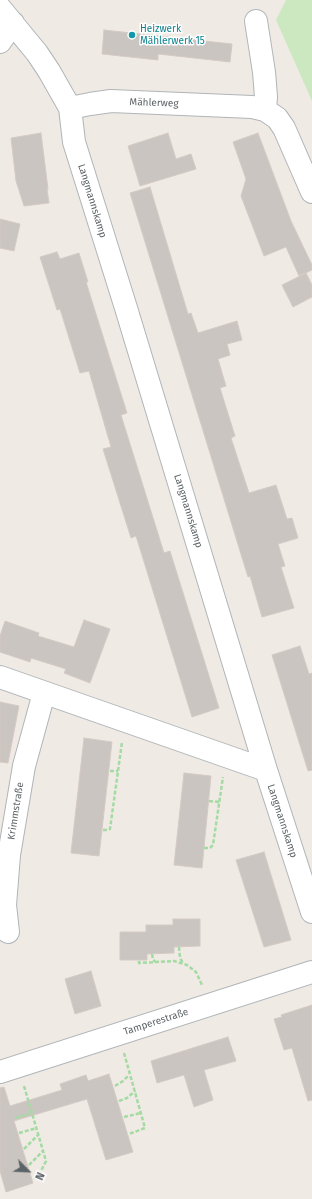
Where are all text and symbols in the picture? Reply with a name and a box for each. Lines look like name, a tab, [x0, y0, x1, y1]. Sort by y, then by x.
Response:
place label: Heizwerk Mählerwerk 15	[140, 23, 205, 46]
marker: Heizwerk Mählerwerk 15	[127, 30, 137, 40]
street label: Mählerweg	[129, 96, 179, 110]
street label: Langmannskamp	[75, 163, 109, 239]
street label: Langmannskamp	[171, 473, 205, 549]
street label: Krimmstraße	[6, 781, 26, 841]
street label: Langmannskamp	[264, 783, 300, 859]
street label: Tamperestraße	[122, 1006, 190, 1038]
north arrow	[8, 1151, 48, 1191]
text: N	[32, 1170, 47, 1182]

